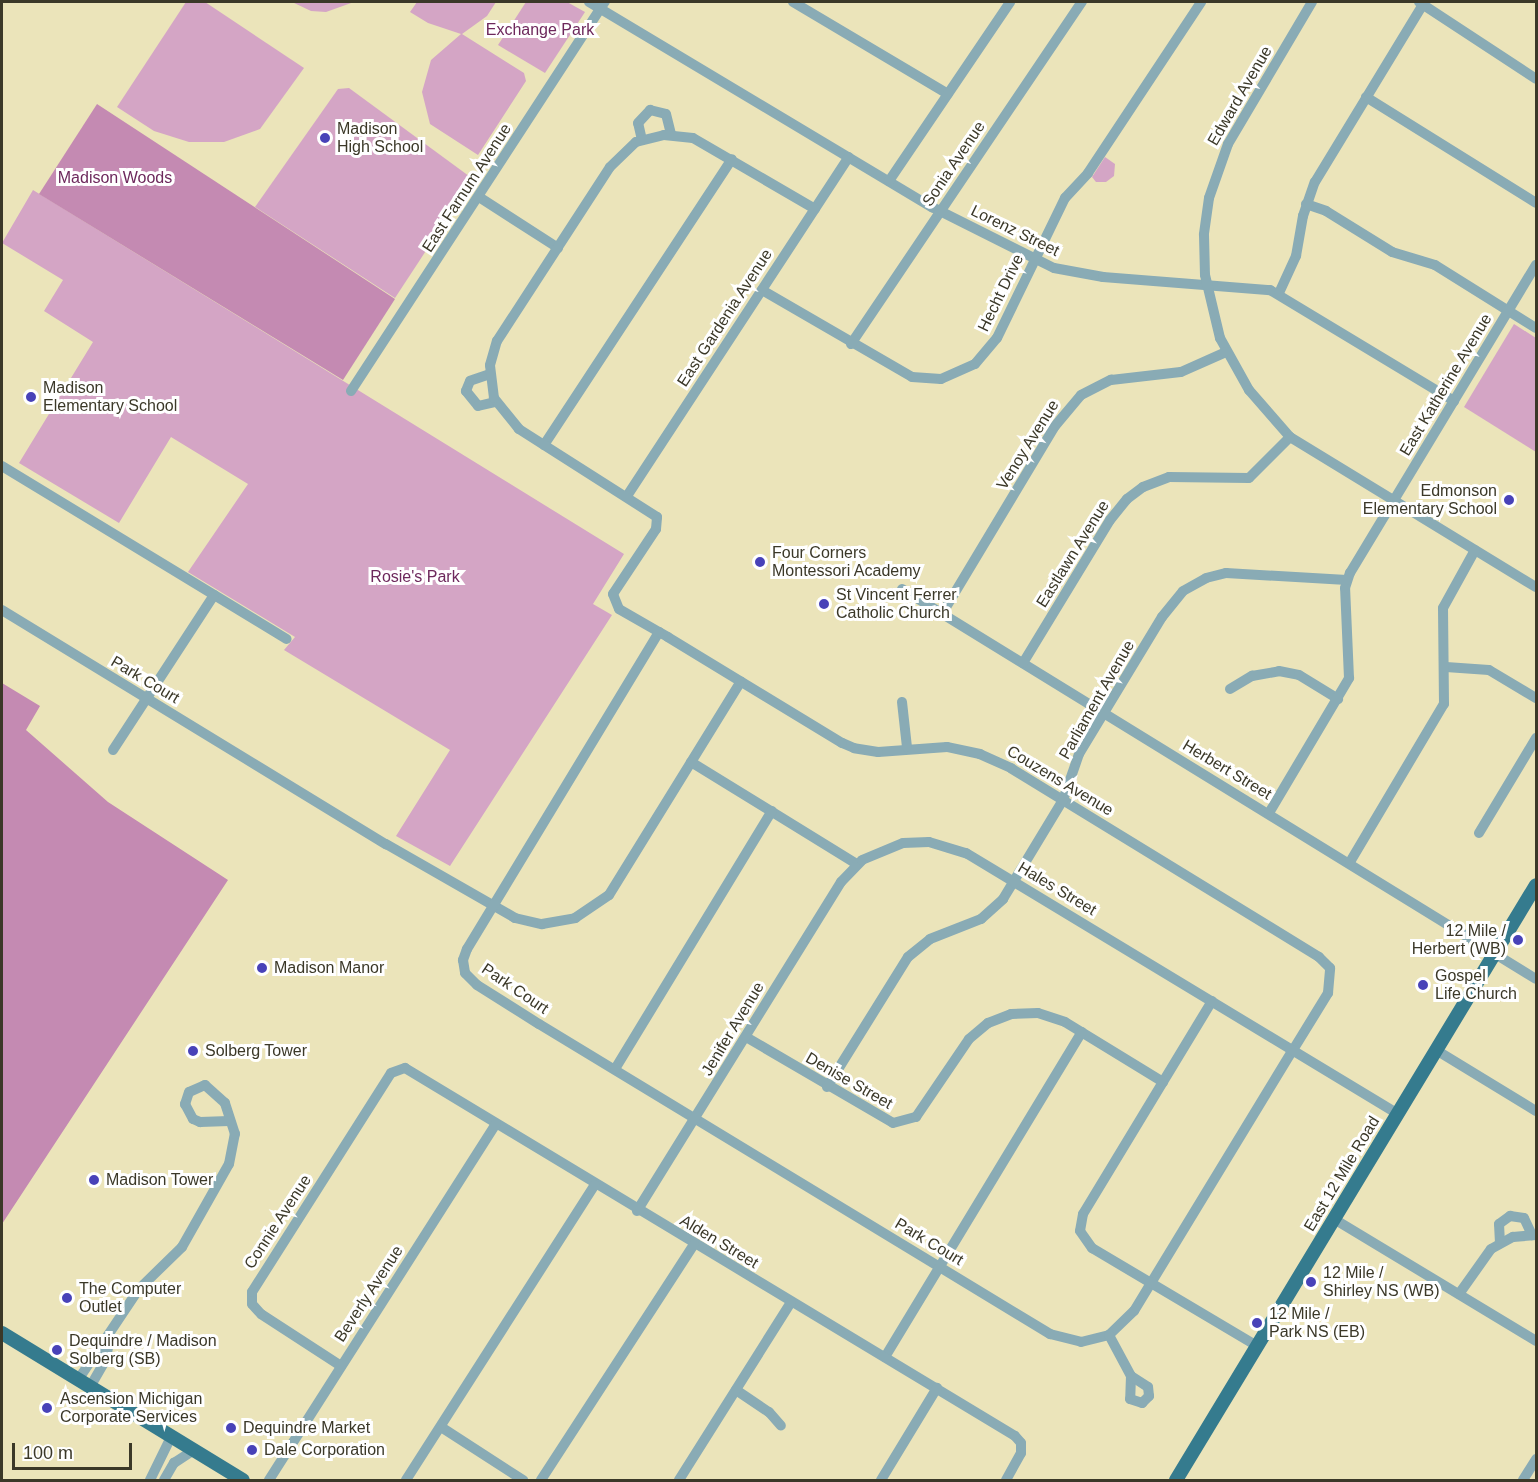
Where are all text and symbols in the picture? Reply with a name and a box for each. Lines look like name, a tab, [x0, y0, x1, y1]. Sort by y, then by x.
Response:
park label: Exchange Park	[486, 20, 594, 40]
street label: Edward Avenue	[1204, 42, 1276, 150]
street label: Sonia Avenue	[918, 117, 990, 211]
place label: Madison High School	[337, 119, 423, 157]
street label: East Farnum Avenue	[418, 120, 516, 256]
marker: Madison High School	[318, 131, 332, 145]
park label: Madison Woods	[58, 168, 172, 188]
street label: Lorenz Street	[968, 201, 1062, 261]
street label: East Gardenia Avenue	[673, 245, 777, 391]
street label: Hecht Drive	[974, 251, 1028, 335]
street label: East Katherine Avenue	[1396, 310, 1496, 460]
place label: Madison Elementary School	[43, 378, 177, 416]
marker: Madison Elementary School	[24, 390, 38, 404]
street label: Venoy Avenue	[993, 396, 1063, 494]
place label: Edmonson Elementary School	[1363, 481, 1497, 519]
marker: Edmonson Elementary School	[1502, 493, 1516, 507]
street label: Eastlawn Avenue	[1032, 497, 1114, 611]
place label: Four Corners Montessori Academy	[772, 543, 921, 581]
marker: Four Corners Montessori Academy	[753, 555, 767, 569]
park label: Rosie's Park	[370, 567, 460, 587]
place label: St Vincent Ferrer Catholic Church	[836, 585, 957, 623]
marker: St Vincent Ferrer Catholic Church	[817, 597, 831, 611]
street label: Parliament Avenue	[1055, 637, 1139, 763]
street label: Park Court	[107, 652, 183, 708]
street label: Herbert Street	[1179, 736, 1275, 804]
street label: Couzens Avenue	[1003, 741, 1117, 821]
street label: Hales Street	[1014, 858, 1100, 920]
place label: 12 Mile / Herbert (WB)	[1412, 921, 1506, 959]
marker: 12 Mile / Herbert (WB)	[1511, 933, 1525, 947]
place label: Madison Manor	[274, 958, 384, 978]
street label: Park Court	[478, 960, 552, 1018]
marker: Madison Manor	[255, 961, 269, 975]
place label: Gospel Life Church	[1435, 966, 1517, 1004]
street label: Jenifer Avenue	[697, 978, 769, 1080]
marker: Gospel Life Church	[1416, 978, 1430, 992]
place label: Solberg Tower	[205, 1041, 307, 1061]
marker: Solberg Tower	[186, 1044, 200, 1058]
street label: Denise Street	[802, 1048, 896, 1114]
street label: East 12 Mile Road	[1300, 1113, 1384, 1235]
place label: Madison Tower	[106, 1170, 214, 1190]
street label: Connie Avenue	[240, 1171, 316, 1273]
marker: Madison Tower	[87, 1173, 101, 1187]
street label: Alden Street	[676, 1211, 762, 1273]
street label: Park Court	[891, 1214, 967, 1270]
street label: Beverly Avenue	[331, 1242, 407, 1346]
place label: 12 Mile / Shirley NS (WB)	[1323, 1263, 1439, 1301]
marker: 12 Mile / Shirley NS (WB)	[1304, 1275, 1318, 1289]
place label: The Computer Outlet	[79, 1279, 181, 1317]
marker: The Computer Outlet	[60, 1291, 74, 1305]
place label: 12 Mile / Park NS (EB)	[1269, 1304, 1365, 1342]
marker: 12 Mile / Park NS (EB)	[1250, 1316, 1264, 1330]
place label: Dequindre / Madison Solberg (SB)	[69, 1331, 217, 1369]
marker: Dequindre / Madison Solberg (SB)	[50, 1343, 64, 1357]
place label: Ascension Michigan Corporate Services	[60, 1389, 202, 1427]
marker: Ascension Michigan Corporate Services	[38, 1399, 56, 1417]
place label: Dequindre Market	[243, 1418, 370, 1438]
marker: Dequindre Market	[224, 1421, 238, 1435]
scale bar	[15, 1431, 135, 1469]
place label: Dale Corporation	[264, 1440, 385, 1460]
text: 100 m	[23, 1443, 73, 1463]
marker: Dale Corporation	[245, 1443, 259, 1457]

